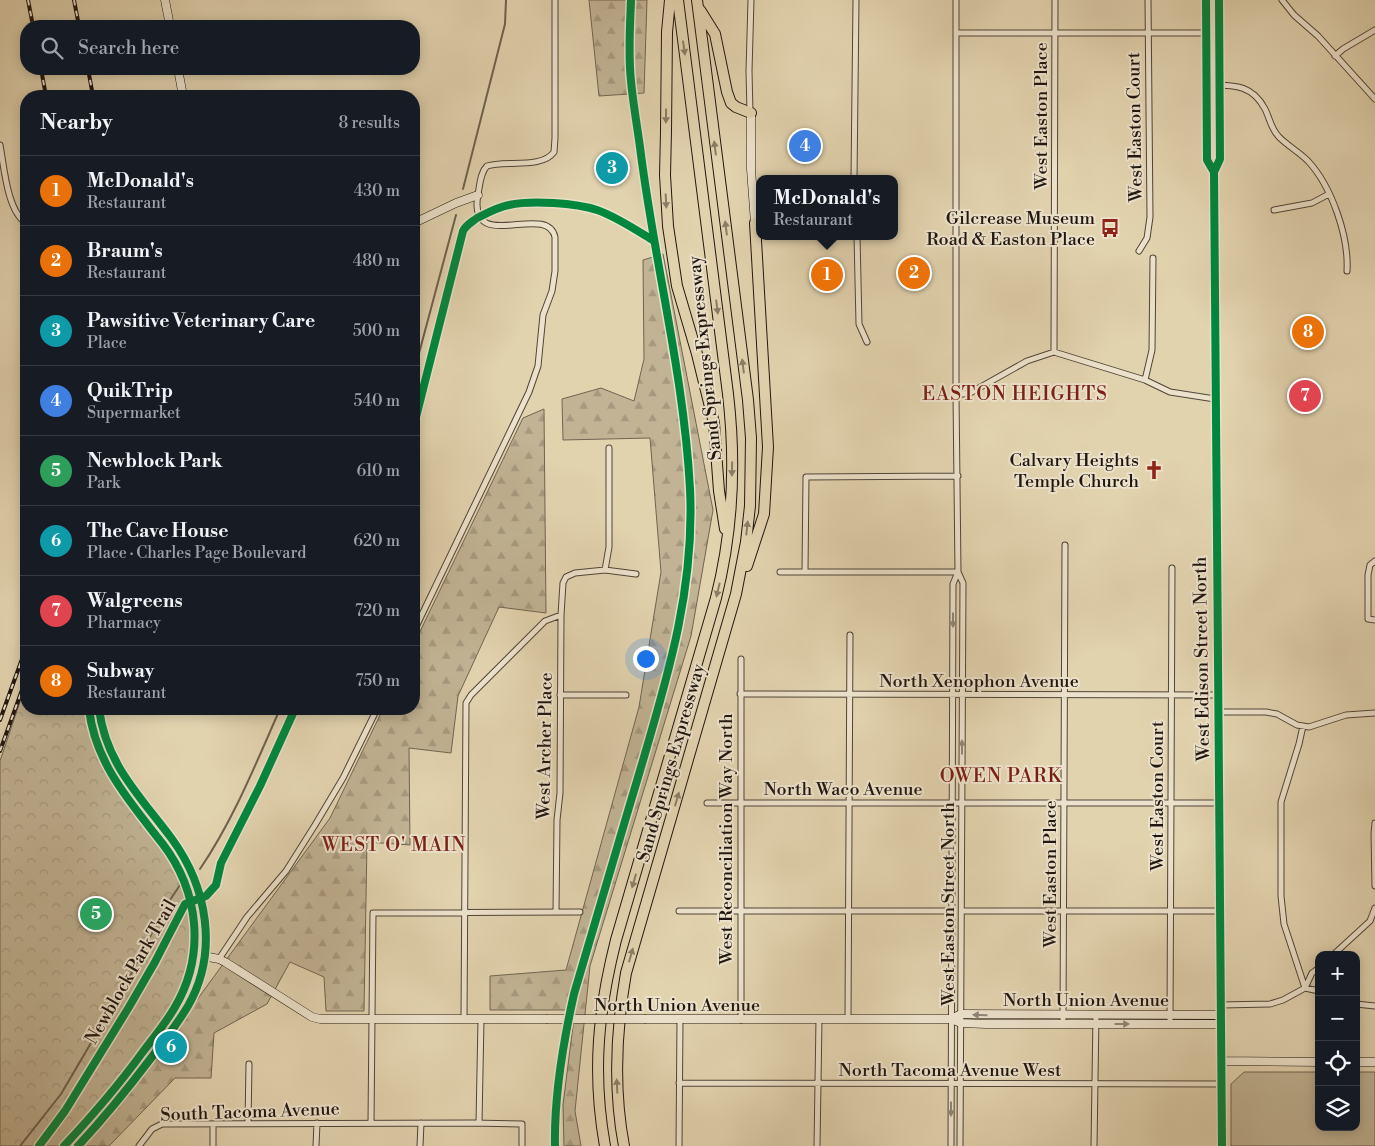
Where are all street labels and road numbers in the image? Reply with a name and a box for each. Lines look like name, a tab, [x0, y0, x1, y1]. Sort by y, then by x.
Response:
street label: West Easton Place	[1030, 42, 1053, 191]
street label: West Easton Court	[1122, 51, 1148, 203]
street label: Sand Springs Expressway	[683, 254, 727, 461]
street label: West Edison Street North	[1189, 556, 1215, 763]
street label: Sand Springs Expressway	[632, 661, 710, 865]
street label: North Xenophon Avenue	[879, 670, 1079, 693]
street label: West Archer Place	[532, 672, 558, 821]
street label: West Reconciliation Way North	[715, 713, 738, 966]
street label: West Easton Court	[1146, 720, 1169, 872]
street label: North Waco Avenue	[763, 778, 923, 801]
street label: West Easton Place	[1039, 800, 1062, 949]
street label: West Easton Street North	[937, 802, 960, 1007]
street label: Newblock Park Trail	[80, 895, 182, 1049]
street label: North Union Avenue	[1003, 989, 1169, 1012]
street label: North Union Avenue	[594, 994, 760, 1017]
street label: North Tacoma Avenue West	[839, 1059, 1062, 1082]
street label: South Tacoma Avenue	[160, 1097, 340, 1127]

